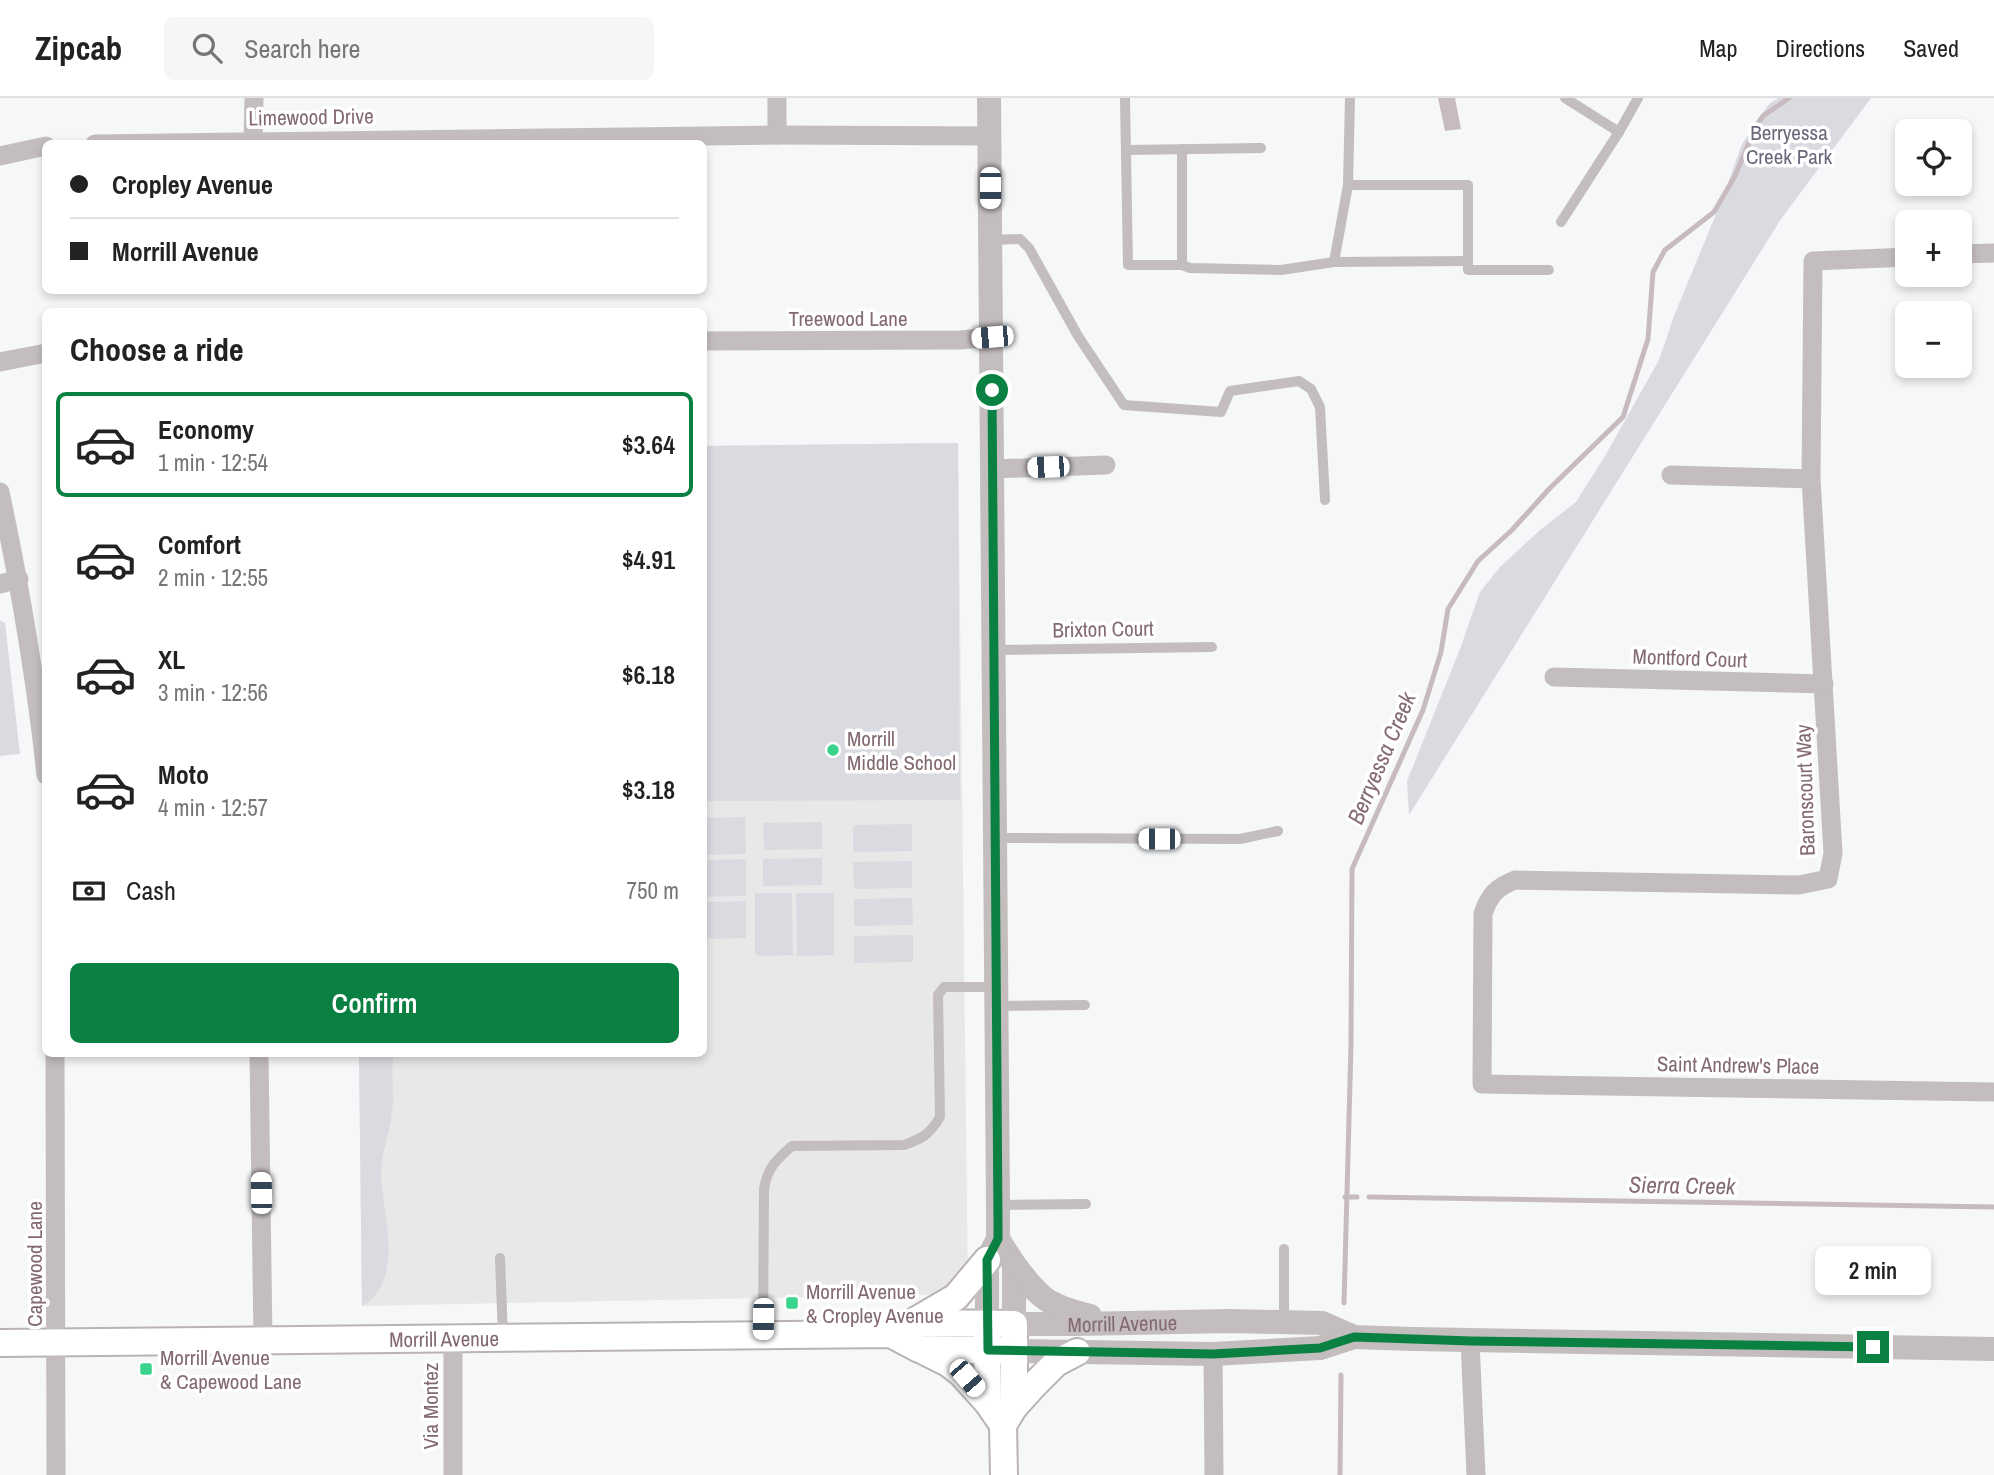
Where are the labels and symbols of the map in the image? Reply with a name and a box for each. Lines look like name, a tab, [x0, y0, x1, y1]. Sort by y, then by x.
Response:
street label: Limewood Drive	[248, 101, 374, 133]
park label: Berryessa Creek Park	[1746, 118, 1832, 171]
car	[980, 167, 1001, 209]
street label: Treewood Lane	[788, 304, 908, 333]
car	[971, 325, 1014, 349]
route start	[976, 374, 1008, 406]
car	[1027, 456, 1070, 478]
street label: Brixton Court	[1052, 614, 1154, 644]
street label: Montford Court	[1632, 642, 1748, 675]
water label: Berryessa Creek	[1339, 686, 1423, 829]
street label: Baronscourt Way	[1788, 723, 1822, 856]
place label: Morrill Middle School	[847, 724, 956, 777]
marker: Morrill Middle School	[825, 742, 841, 758]
car	[1139, 829, 1181, 850]
street label: Saint Andrew's Place	[1657, 1049, 1819, 1081]
water label: Sierra Creek	[1628, 1169, 1737, 1201]
car	[251, 1172, 272, 1214]
street label: Capewood Lane	[20, 1201, 49, 1327]
callout: 2 min	[1815, 1246, 1931, 1294]
place label: Morrill Avenue & Cropley Avenue	[806, 1277, 944, 1330]
marker: Morrill Avenue & Cropley Avenue	[784, 1295, 800, 1311]
car	[753, 1298, 774, 1340]
street label: Morrill Avenue	[1067, 1308, 1177, 1339]
street label: Morrill Avenue	[389, 1323, 499, 1354]
route end	[1857, 1331, 1889, 1363]
place label: Morrill Avenue & Capewood Lane	[160, 1343, 302, 1396]
car	[946, 1355, 989, 1401]
marker: Morrill Avenue & Capewood Lane	[138, 1361, 154, 1377]
street label: Via Montez	[416, 1362, 445, 1449]

